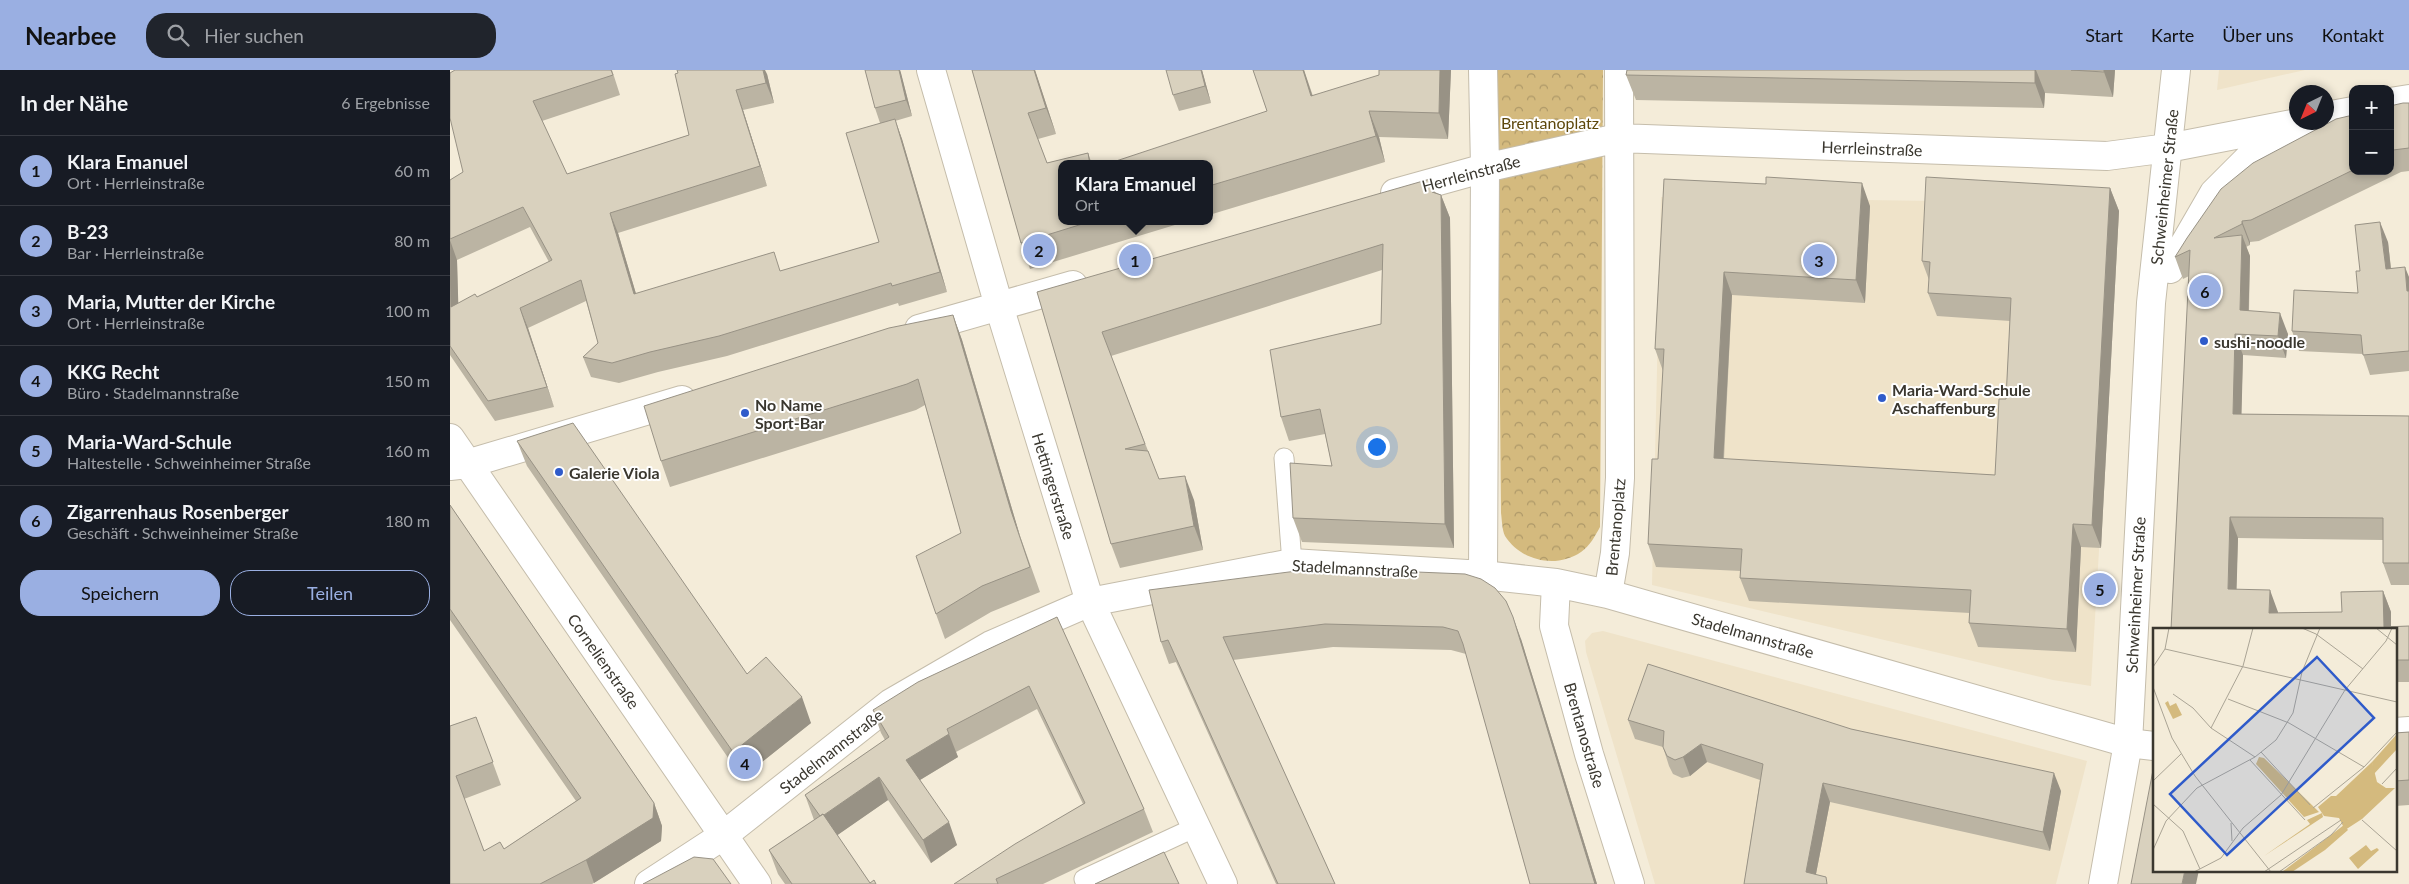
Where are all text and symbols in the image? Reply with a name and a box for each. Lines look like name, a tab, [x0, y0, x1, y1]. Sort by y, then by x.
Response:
search box	[146, 13, 496, 58]
text: Nearbee	[25, 21, 116, 50]
icon: search	[164, 21, 192, 49]
text: Hier suchen	[204, 24, 304, 47]
text: Start	[2085, 24, 2123, 46]
text: Karte	[2151, 24, 2194, 46]
text: Über uns	[2222, 24, 2294, 46]
text: Kontakt	[2322, 24, 2384, 46]
north arrow	[2289, 85, 2334, 130]
map controls	[2349, 85, 2394, 175]
button: +	[2349, 85, 2394, 130]
text: In der Nähe	[20, 90, 128, 115]
text: 6 Ergebnisse	[341, 93, 430, 112]
street label: Schweinheimer Straße	[2146, 108, 2182, 266]
park label: Brentanoplatz	[1501, 113, 1599, 132]
button: −	[2349, 130, 2394, 175]
street label: Herrleinstraße	[1821, 137, 1923, 159]
text: Klara Emanuel	[67, 150, 188, 173]
street label: Herrleinstraße	[1420, 151, 1522, 195]
popup	[1058, 160, 1213, 225]
text: 1	[31, 161, 41, 180]
text: 60 m	[394, 161, 430, 180]
text: Klara Emanuel	[1075, 172, 1196, 195]
text: Ort · Herrleinstraße	[67, 173, 205, 192]
text: Ort	[1075, 195, 1099, 214]
text: B-23	[67, 220, 109, 243]
text: 2	[31, 231, 41, 250]
text: 80 m	[394, 231, 430, 250]
pin: 2	[1023, 231, 1055, 269]
pin: 1	[1119, 241, 1151, 279]
pin: 3	[1803, 241, 1835, 279]
text: Bar · Herrleinstraße	[67, 243, 204, 262]
pin: 6	[2189, 272, 2221, 310]
text: Maria, Mutter der Kirche	[67, 290, 275, 313]
text: 3	[31, 301, 41, 320]
text: 100 m	[385, 301, 430, 320]
text: Ort · Herrleinstraße	[67, 313, 205, 332]
place label: sushi-noodle	[2214, 332, 2306, 351]
marker: sushi-noodle	[2198, 335, 2210, 347]
text: KKG Recht	[67, 360, 159, 383]
text: 4	[31, 371, 41, 390]
text: 150 m	[385, 371, 430, 390]
place label: Maria-Ward-Schule Aschaffenburg	[1891, 380, 2031, 417]
text: Büro · Stadelmannstraße	[67, 383, 239, 402]
marker: Maria-Ward-Schule Aschaffenburg	[1876, 392, 1888, 404]
place label: No Name Sport-Bar	[755, 395, 824, 432]
marker: No Name Sport-Bar	[739, 407, 751, 419]
text: Maria-Ward-Schule	[67, 430, 232, 453]
street label: Hettingerstraße	[1029, 430, 1079, 542]
your location	[1364, 434, 1390, 460]
text: 5	[31, 441, 41, 460]
text: 160 m	[385, 441, 430, 460]
text: Haltestelle · Schweinheimer Straße	[67, 453, 311, 472]
place label: Galerie Viola	[569, 463, 660, 482]
marker: Galerie Viola	[553, 466, 565, 478]
street label: Brentanoplatz	[1601, 477, 1629, 577]
text: Zigarrenhaus Rosenberger	[67, 500, 289, 523]
text: 6	[31, 511, 41, 530]
text: 180 m	[385, 511, 430, 530]
street label: Schweinheimer Straße	[2121, 516, 2149, 674]
text: Geschäft · Schweinheimer Straße	[67, 523, 298, 542]
street label: Stadelmannstraße	[1291, 555, 1419, 581]
button: Speichern	[20, 570, 220, 616]
button: Teilen	[230, 570, 430, 616]
pin: 5	[2084, 570, 2116, 608]
street label: Stadelmannstraße	[1690, 608, 1816, 662]
street label: Cornelienstraße	[564, 610, 644, 712]
inset map	[2153, 628, 2396, 872]
street label: Brentanostraße	[1561, 680, 1609, 790]
street label: Stadelmannstraße	[775, 705, 887, 797]
pin: 4	[729, 744, 761, 782]

